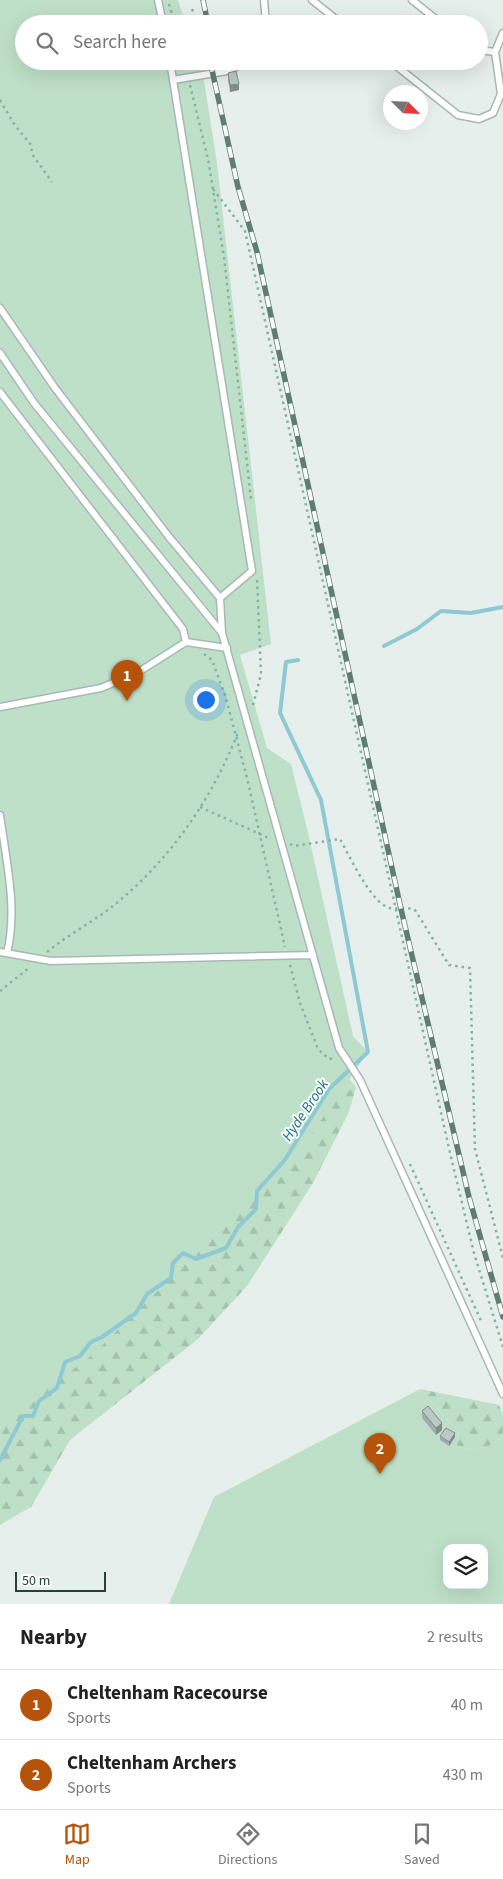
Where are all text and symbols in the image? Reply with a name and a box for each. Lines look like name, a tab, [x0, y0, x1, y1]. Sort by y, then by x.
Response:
search box	[15, 15, 488, 70]
icon: search	[33, 29, 61, 57]
text: Search here	[73, 29, 167, 56]
north arrow	[383, 85, 428, 130]
pin: 1	[111, 660, 143, 701]
your location	[193, 687, 219, 713]
water label: Hyde Brook	[277, 1075, 334, 1145]
pin: 2	[364, 1433, 396, 1474]
map controls	[443, 1544, 488, 1589]
button: layers	[443, 1544, 488, 1589]
scale bar	[15, 1569, 106, 1592]
text: 50 m	[22, 1571, 50, 1591]
text: Nearby	[20, 1622, 87, 1652]
text: 2 results	[427, 1626, 483, 1648]
text: Cheltenham Racecourse	[67, 1680, 268, 1707]
text: 1	[32, 1694, 40, 1716]
text: 40 m	[451, 1694, 483, 1716]
text: Sports	[67, 1707, 111, 1729]
text: Cheltenham Archers	[67, 1750, 236, 1777]
text: 2	[32, 1764, 40, 1786]
text: 430 m	[443, 1764, 483, 1786]
text: Sports	[67, 1777, 111, 1799]
tab: Map	[63, 1820, 91, 1870]
tab: Directions	[218, 1820, 277, 1870]
tab: Saved	[404, 1820, 440, 1870]

